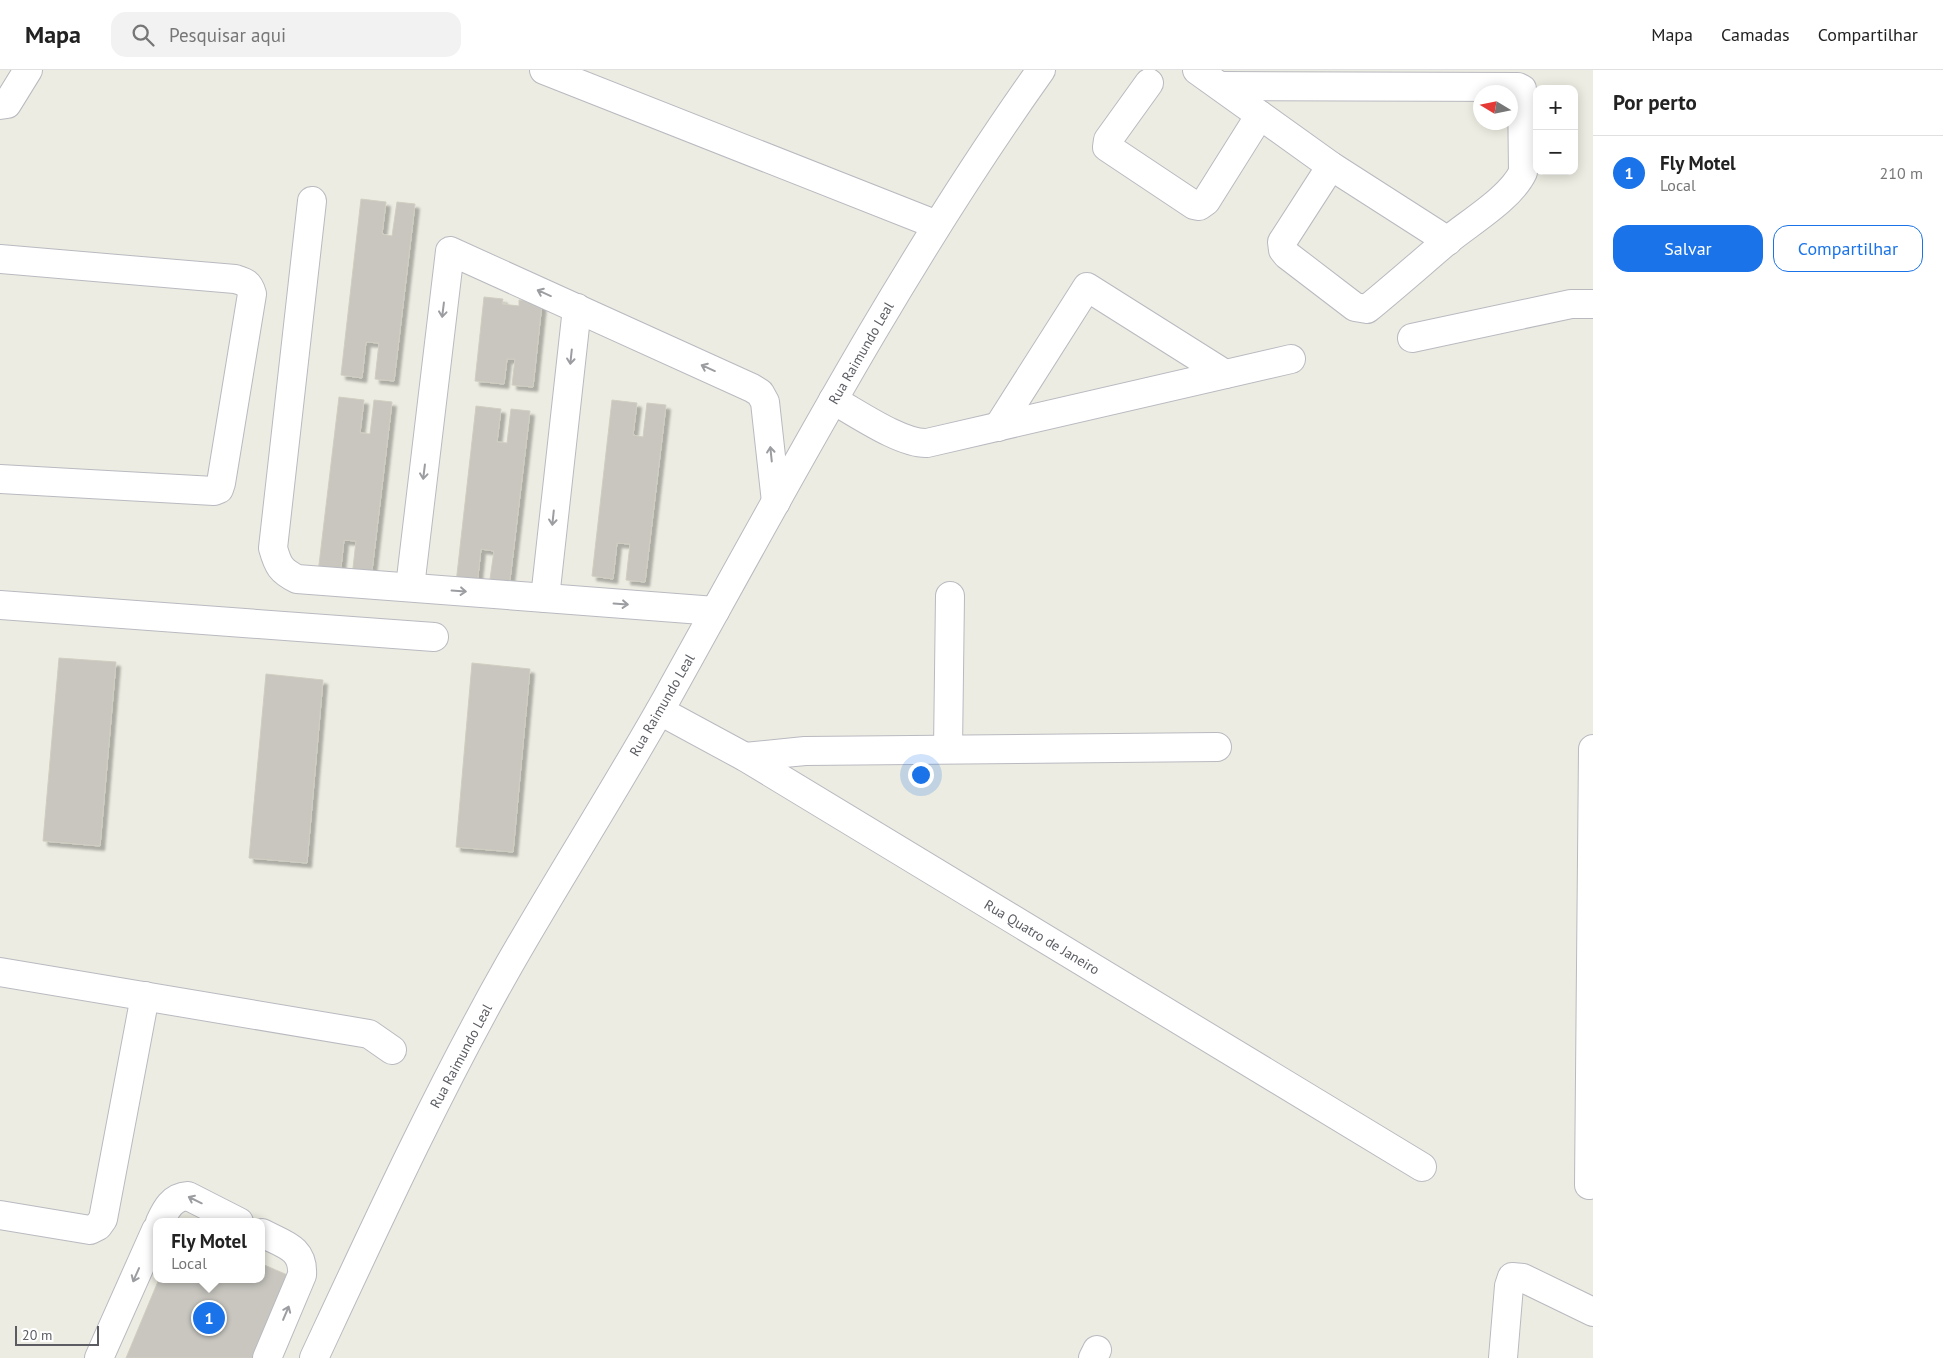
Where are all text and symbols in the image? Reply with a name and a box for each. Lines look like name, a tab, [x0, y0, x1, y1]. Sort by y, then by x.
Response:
search box	[111, 12, 461, 57]
text: Mapa	[25, 19, 81, 50]
icon: search	[129, 21, 157, 49]
text: Pesquisar aqui	[169, 23, 286, 47]
text: Mapa	[1651, 23, 1693, 46]
text: Camadas	[1721, 23, 1790, 46]
text: Compartilhar	[1818, 23, 1918, 46]
north arrow	[1473, 85, 1518, 130]
map controls	[1533, 85, 1578, 175]
button: +	[1533, 85, 1578, 130]
text: Por perto	[1613, 89, 1697, 116]
button: −	[1533, 130, 1578, 175]
text: Fly Motel	[1660, 151, 1736, 175]
text: 1	[1624, 163, 1634, 183]
text: 210 m	[1880, 163, 1923, 183]
text: Local	[1660, 175, 1696, 195]
button: Salvar	[1613, 225, 1763, 272]
button: Compartilhar	[1773, 225, 1923, 272]
one-way arrow	[537, 288, 552, 298]
street label: Rua Raimundo Leal	[824, 299, 898, 407]
one-way arrow	[438, 302, 448, 318]
one-way arrow	[566, 349, 576, 365]
one-way arrow	[701, 362, 716, 372]
one-way arrow	[766, 446, 776, 462]
one-way arrow	[419, 463, 429, 479]
one-way arrow	[548, 510, 558, 526]
one-way arrow	[451, 586, 467, 596]
one-way arrow	[613, 599, 629, 608]
street label: Rua Raimundo Leal	[625, 651, 699, 759]
your location	[908, 762, 934, 788]
street label: Rua Quatro de Janeiro	[981, 895, 1103, 979]
street label: Rua Raimundo Leal	[426, 1001, 496, 1111]
one-way arrow	[188, 1195, 203, 1204]
popup	[153, 1218, 265, 1283]
text: Fly Motel	[171, 1229, 247, 1253]
text: Local	[171, 1253, 207, 1273]
one-way arrow	[131, 1267, 141, 1282]
pin: 1	[193, 1299, 225, 1337]
one-way arrow	[281, 1306, 291, 1321]
scale bar	[15, 1323, 99, 1346]
text: 20 m	[22, 1326, 52, 1344]

